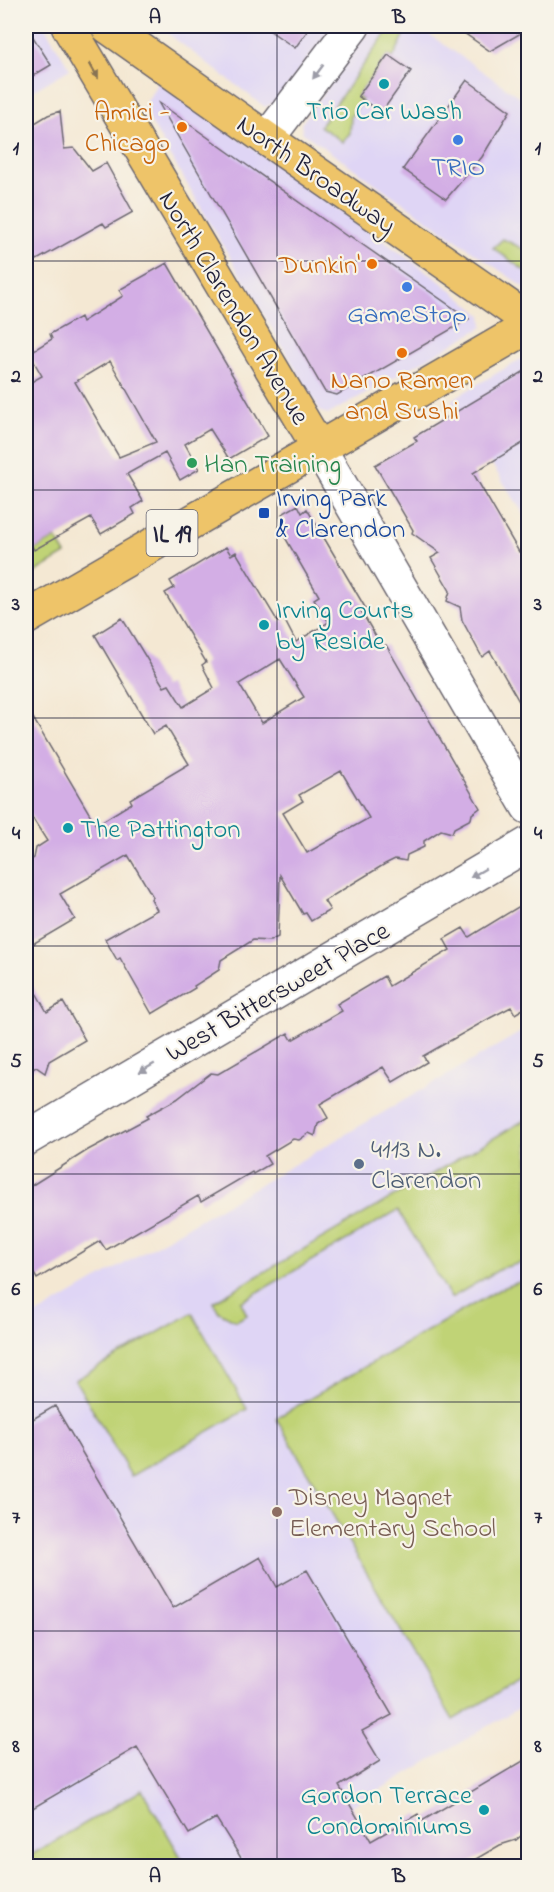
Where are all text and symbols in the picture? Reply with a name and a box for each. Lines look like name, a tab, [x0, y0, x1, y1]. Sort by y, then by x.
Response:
text: A	[149, 4, 161, 33]
text: B	[391, 4, 406, 33]
one-way arrow	[89, 63, 99, 80]
one-way arrow	[312, 65, 324, 80]
marker: Trio Car Wash	[377, 77, 391, 91]
place label: Trio Car Wash	[306, 93, 462, 132]
place label: Amici - Chicago	[85, 94, 170, 164]
street label: North Broadway	[228, 106, 403, 246]
marker: Amici - Chicago	[175, 120, 189, 134]
marker: TRIO	[451, 133, 465, 147]
text: 1	[13, 135, 20, 164]
text: 1	[535, 135, 542, 164]
place label: TRIO	[431, 149, 485, 188]
street label: North Clarendon Avenue	[147, 184, 319, 434]
place label: Dunkin'	[278, 247, 360, 286]
marker: Dunkin'	[365, 257, 379, 271]
marker: GameStop	[400, 280, 414, 294]
place label: GameStop	[347, 296, 467, 335]
marker: Nano Ramen and Sushi	[395, 346, 409, 360]
place label: Nano Ramen and Sushi	[331, 362, 473, 432]
text: 2	[10, 363, 21, 392]
text: 2	[532, 363, 543, 392]
place label: Han Training	[204, 446, 341, 485]
marker: Han Training	[185, 456, 199, 470]
place label: Irving Park & Clarendon	[276, 480, 405, 550]
marker: Irving Park & Clarendon	[257, 506, 271, 520]
road number: IL 19	[146, 510, 198, 556]
text: 3	[11, 591, 20, 620]
text: 3	[533, 591, 542, 620]
place label: Irving Courts by Reside	[276, 592, 414, 662]
marker: Irving Courts by Reside	[257, 618, 271, 632]
place label: The Pattington	[80, 811, 241, 850]
text: 4	[12, 820, 21, 849]
text: 4	[534, 820, 543, 849]
marker: The Pattington	[61, 821, 75, 835]
one-way arrow	[470, 868, 486, 879]
street label: West Bittersweet Place	[159, 913, 398, 1073]
text: 5	[10, 1048, 22, 1077]
text: 5	[532, 1048, 544, 1077]
one-way arrow	[139, 1062, 155, 1073]
place label: 4113 N. Clarendon	[371, 1131, 481, 1201]
marker: 4113 N. Clarendon	[352, 1157, 366, 1171]
text: 6	[12, 1276, 21, 1305]
text: 6	[534, 1276, 543, 1305]
place label: Disney Magnet Elementary School	[288, 1479, 496, 1549]
text: 7	[12, 1504, 21, 1533]
text: 7	[534, 1504, 543, 1533]
marker: Disney Magnet Elementary School	[270, 1505, 284, 1519]
text: 8	[11, 1733, 20, 1762]
text: 8	[533, 1733, 542, 1762]
place label: Gordon Terrace Condominiums	[300, 1777, 473, 1847]
marker: Gordon Terrace Condominiums	[477, 1803, 491, 1817]
text: A	[149, 1863, 161, 1892]
text: B	[391, 1863, 406, 1892]

